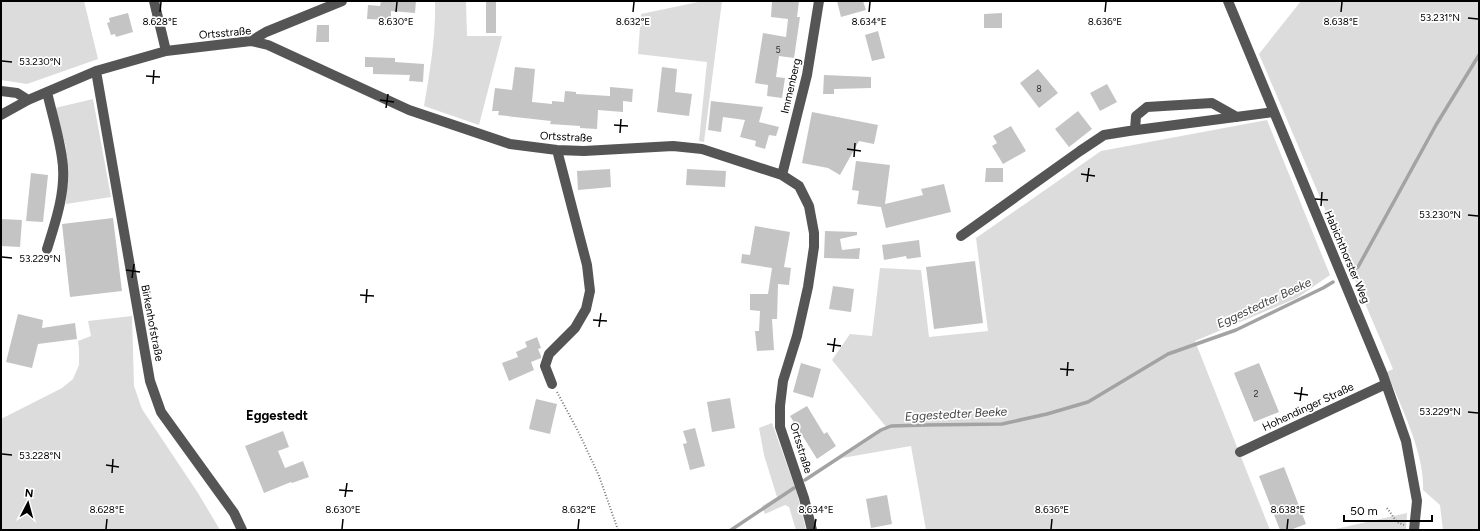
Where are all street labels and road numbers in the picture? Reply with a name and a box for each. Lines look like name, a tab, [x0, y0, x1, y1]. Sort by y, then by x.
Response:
street label: Ortsstraße	[198, 24, 252, 42]
street label: Immenberg	[778, 57, 804, 115]
street label: Ortsstraße	[540, 129, 592, 145]
street label: Habichthorster Weg	[1322, 209, 1372, 305]
street label: Birkenhofstraße	[138, 284, 166, 362]
street label: Hohendinger Straße	[1260, 380, 1356, 434]
street label: Ortsstraße	[787, 421, 815, 475]

